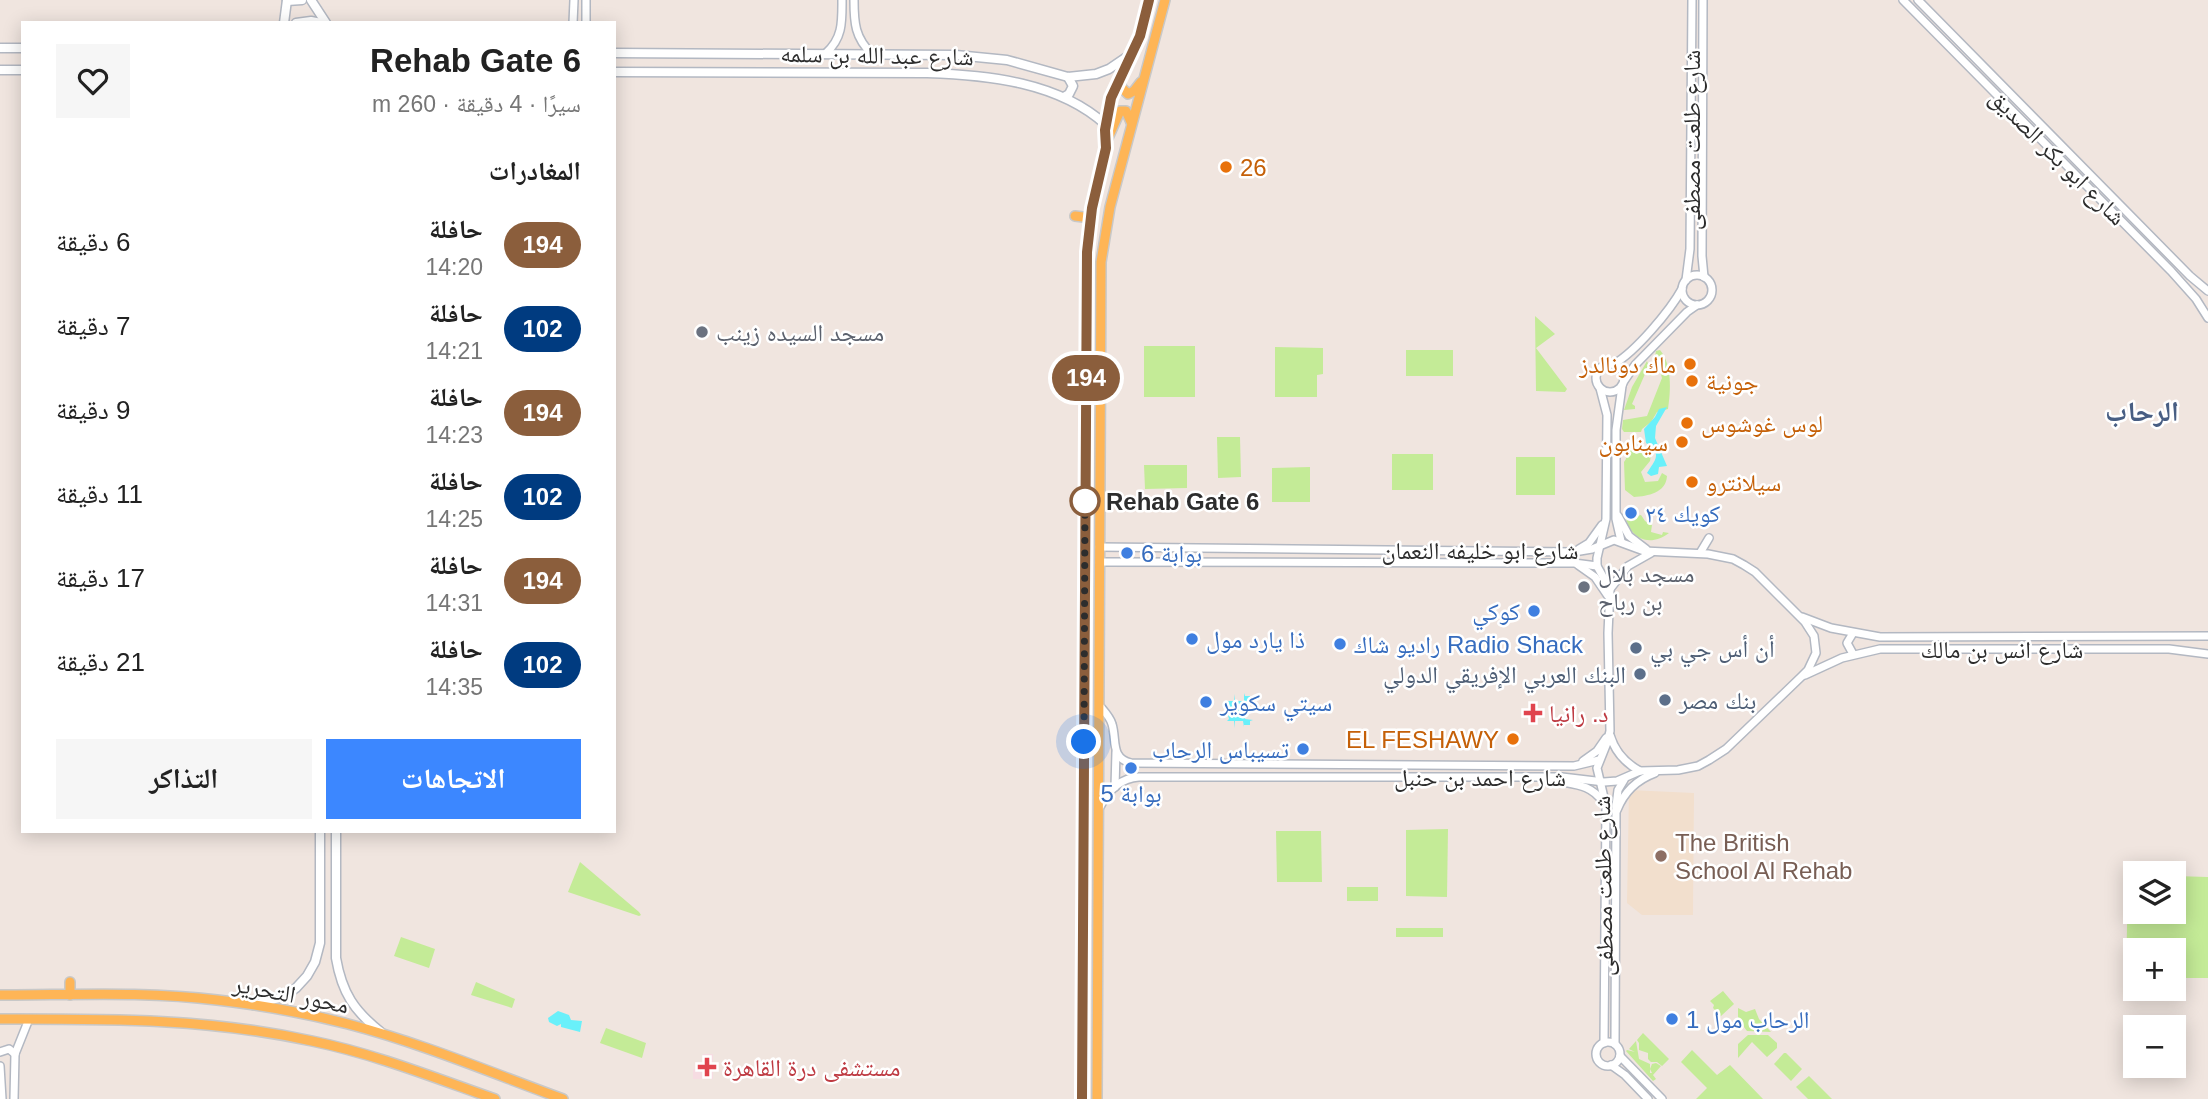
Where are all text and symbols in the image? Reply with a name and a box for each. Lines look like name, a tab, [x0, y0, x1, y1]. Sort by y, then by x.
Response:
street label: شارع عبد الله بن سلمه	[780, 40, 974, 72]
text: Rehab Gate 6	[370, 42, 581, 79]
button: heart	[56, 44, 130, 118]
street label: شارع طلعت مصطفى	[1678, 50, 1707, 230]
street label: شارع ابو بكر الصديق	[1983, 83, 2132, 232]
text: سيرًا · 4 دقيقة · 260 m	[372, 91, 581, 117]
place label: 26	[1240, 154, 1267, 181]
text: المغادرات	[489, 156, 581, 186]
marker: 26	[1218, 159, 1234, 175]
text: حافلة	[429, 214, 483, 244]
text: 6 دقيقة	[56, 227, 131, 257]
text: 194	[522, 231, 563, 258]
text: 14:20	[425, 254, 483, 280]
text: حافلة	[429, 298, 483, 328]
text: 7 دقيقة	[56, 311, 131, 341]
text: 102	[522, 315, 563, 342]
place label: مسجد السيده زينب	[716, 319, 884, 346]
marker: مسجد السيده زينب	[694, 324, 710, 340]
text: 14:21	[425, 338, 483, 364]
place label: ماك دونالدز	[1578, 351, 1676, 378]
line badge: 194	[1046, 355, 1126, 401]
marker: ماك دونالدز	[1682, 356, 1698, 372]
text: 194	[1066, 364, 1106, 391]
place label: جونية	[1706, 368, 1759, 395]
marker: جونية	[1684, 373, 1700, 389]
text: حافلة	[429, 382, 483, 412]
text: 9 دقيقة	[56, 395, 131, 425]
district label: الرحاب	[2105, 396, 2179, 428]
text: 194	[522, 399, 563, 426]
place label: لوس غوشوس	[1701, 410, 1823, 438]
marker: لوس غوشوس	[1679, 415, 1695, 431]
text: 14:23	[425, 422, 483, 448]
place label: سينابون	[1599, 429, 1668, 457]
marker: سينابون	[1674, 434, 1690, 450]
text: حافلة	[429, 466, 483, 496]
place label: سيلانترو	[1706, 469, 1781, 496]
marker: سيلانترو	[1684, 474, 1700, 490]
text: 11 دقيقة	[56, 479, 143, 509]
text: 102	[522, 483, 563, 510]
marker: Rehab Gate 6	[1070, 486, 1100, 516]
place label: Rehab Gate 6	[1106, 488, 1259, 515]
place label: كويك ٢٤	[1645, 500, 1720, 527]
marker: كويك ٢٤	[1623, 505, 1639, 521]
text: 14:25	[425, 506, 483, 532]
street label: شارع ابو خليفه النعمان	[1382, 537, 1578, 566]
place label: بوابة 6	[1141, 540, 1202, 567]
marker: بوابة 6	[1119, 545, 1135, 561]
text: حافلة	[429, 550, 483, 580]
place label: مسجد بلال بن رباح	[1598, 560, 1694, 617]
text: 17 دقيقة	[56, 563, 145, 593]
text: 194	[522, 567, 563, 594]
marker: مسجد بلال بن رباح	[1576, 579, 1592, 595]
text: 14:31	[425, 590, 483, 616]
place label: كوكي	[1472, 598, 1520, 631]
marker: كوكي	[1526, 603, 1542, 619]
place label: ذا يارد مول	[1206, 626, 1305, 654]
marker: ذا يارد مول	[1184, 631, 1200, 647]
place label: راديو شاك Radio Shack	[1354, 631, 1584, 658]
text: حافلة	[429, 634, 483, 664]
place label: أن أس جي بي	[1650, 635, 1775, 668]
marker: راديو شاك Radio Shack	[1332, 636, 1348, 652]
street label: شارع انس بن مالك	[1921, 636, 2083, 665]
marker: أن أس جي بي	[1628, 640, 1644, 656]
text: 21 دقيقة	[56, 647, 145, 677]
text: 102	[522, 651, 563, 678]
place label: البنك العربي الإفريقي الدولي	[1383, 661, 1626, 694]
marker: البنك العربي الإفريقي الدولي	[1632, 666, 1648, 682]
text: 14:35	[425, 674, 483, 700]
place label: بنك مصر	[1678, 687, 1756, 714]
place label: سيتي سكوير	[1219, 689, 1332, 722]
marker: بنك مصر	[1657, 692, 1673, 708]
marker: سيتي سكوير	[1198, 694, 1214, 710]
place label: د. رانيا	[1549, 700, 1609, 727]
marker: د. رانيا	[1523, 703, 1543, 723]
your location	[1066, 724, 1101, 759]
place label: EL FESHAWY	[1346, 726, 1499, 753]
marker: EL FESHAWY	[1505, 731, 1521, 747]
place label: تسيباس الرحاب	[1152, 736, 1289, 764]
button: التذاكر	[56, 739, 312, 819]
button: الاتجاهات	[326, 739, 581, 819]
marker: تسيباس الرحاب	[1295, 741, 1311, 757]
marker: بوابة 5	[1123, 760, 1139, 776]
street label: شارع احمد بن حنبل	[1394, 764, 1566, 793]
place label: بوابة 5	[1100, 780, 1162, 807]
street label: شارع طلعت مصطفى	[1588, 795, 1620, 977]
place label: The British School Al Rehab	[1675, 829, 1852, 884]
marker: The British School Al Rehab	[1653, 848, 1669, 864]
map controls	[2123, 861, 2186, 1078]
button: layers	[2123, 861, 2186, 924]
button: +	[2123, 938, 2186, 1001]
street label: محور التحرير	[230, 969, 351, 1019]
place label: الرحاب مول 1	[1686, 1006, 1810, 1034]
marker: الرحاب مول 1	[1664, 1011, 1680, 1027]
button: −	[2123, 1015, 2186, 1078]
place label: مستشفى درة القاهرة	[723, 1054, 900, 1082]
marker: مستشفى درة القاهرة	[697, 1057, 717, 1077]

